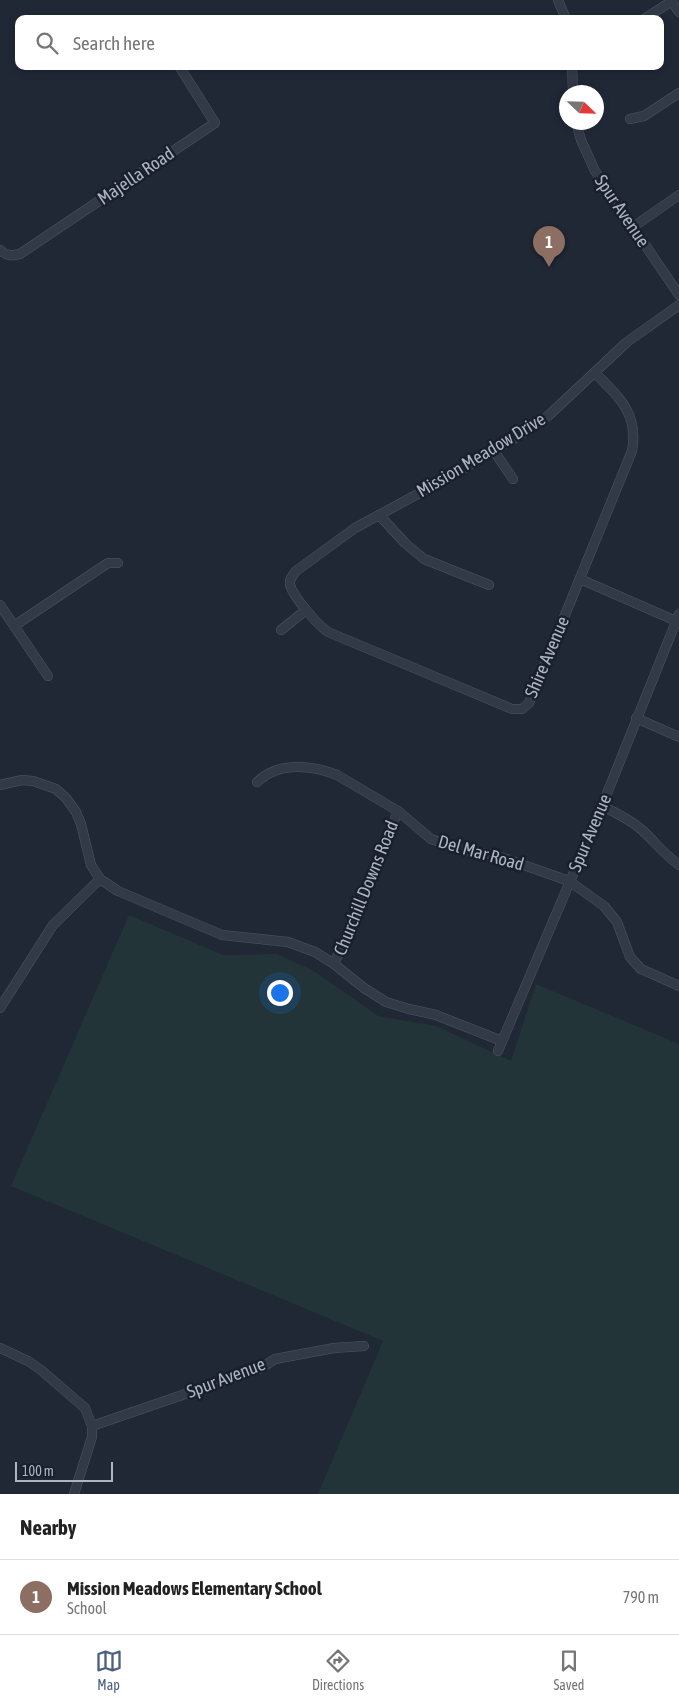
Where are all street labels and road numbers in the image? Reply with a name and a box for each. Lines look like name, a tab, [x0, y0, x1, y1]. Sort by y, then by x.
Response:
street label: Majella Road	[94, 142, 178, 209]
street label: Spur Avenue	[591, 171, 654, 251]
street label: Mission Meadow Drive	[413, 408, 549, 501]
street label: Shire Avenue	[520, 613, 573, 701]
street label: Spur Avenue	[564, 791, 615, 875]
street label: Churchill Downs Road	[329, 817, 402, 958]
street label: Del Mar Road	[436, 830, 526, 875]
street label: Spur Avenue	[184, 1353, 268, 1402]

